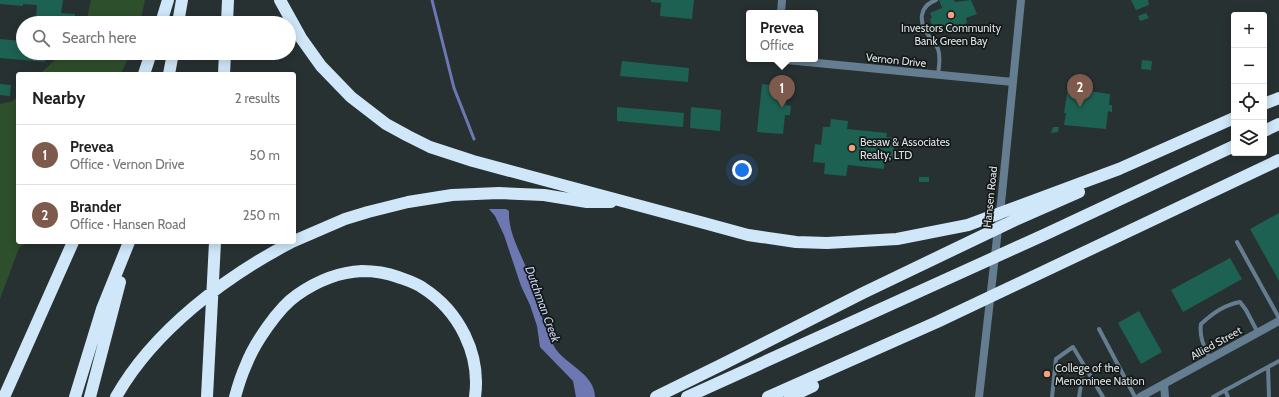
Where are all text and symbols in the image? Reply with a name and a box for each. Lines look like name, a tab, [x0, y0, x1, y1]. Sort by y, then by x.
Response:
popup	[746, 10, 818, 62]
marker: Investors Community Bank Green Bay	[946, 10, 956, 20]
map controls	[1231, 12, 1267, 156]
button: +	[1231, 12, 1267, 48]
search box	[16, 16, 296, 60]
text: Prevea	[760, 19, 804, 37]
place label: Investors Community Bank Green Bay	[901, 21, 1001, 48]
icon: search	[30, 27, 52, 49]
text: Search here	[62, 29, 137, 47]
text: Office	[760, 37, 794, 53]
button: −	[1231, 48, 1267, 84]
street label: Vernon Drive	[865, 50, 927, 70]
pin: 2	[1067, 74, 1093, 107]
pin: 1	[769, 75, 795, 108]
button: locate	[1231, 84, 1267, 120]
text: Nearby	[32, 88, 85, 108]
text: 2 results	[235, 90, 280, 106]
button: layers	[1231, 120, 1267, 156]
place label: Besaw & Associates Realty, LTD	[860, 135, 950, 162]
text: Prevea	[70, 138, 114, 156]
marker: Besaw & Associates Realty, LTD	[847, 143, 857, 153]
text: 1	[43, 147, 47, 163]
text: 50 m	[250, 147, 280, 163]
text: Office · Vernon Drive	[70, 156, 184, 172]
your location	[732, 160, 752, 180]
street label: Hansen Road	[980, 166, 1000, 228]
text: Brander	[70, 198, 121, 216]
text: 2	[42, 207, 48, 223]
text: 250 m	[243, 207, 280, 223]
text: Office · Hansen Road	[70, 216, 186, 232]
water label: Dutchman Creek	[522, 264, 564, 345]
street label: Allied Street	[1188, 323, 1244, 363]
place label: College of the Menominee Nation	[1055, 361, 1145, 388]
marker: College of the Menominee Nation	[1042, 369, 1052, 379]

